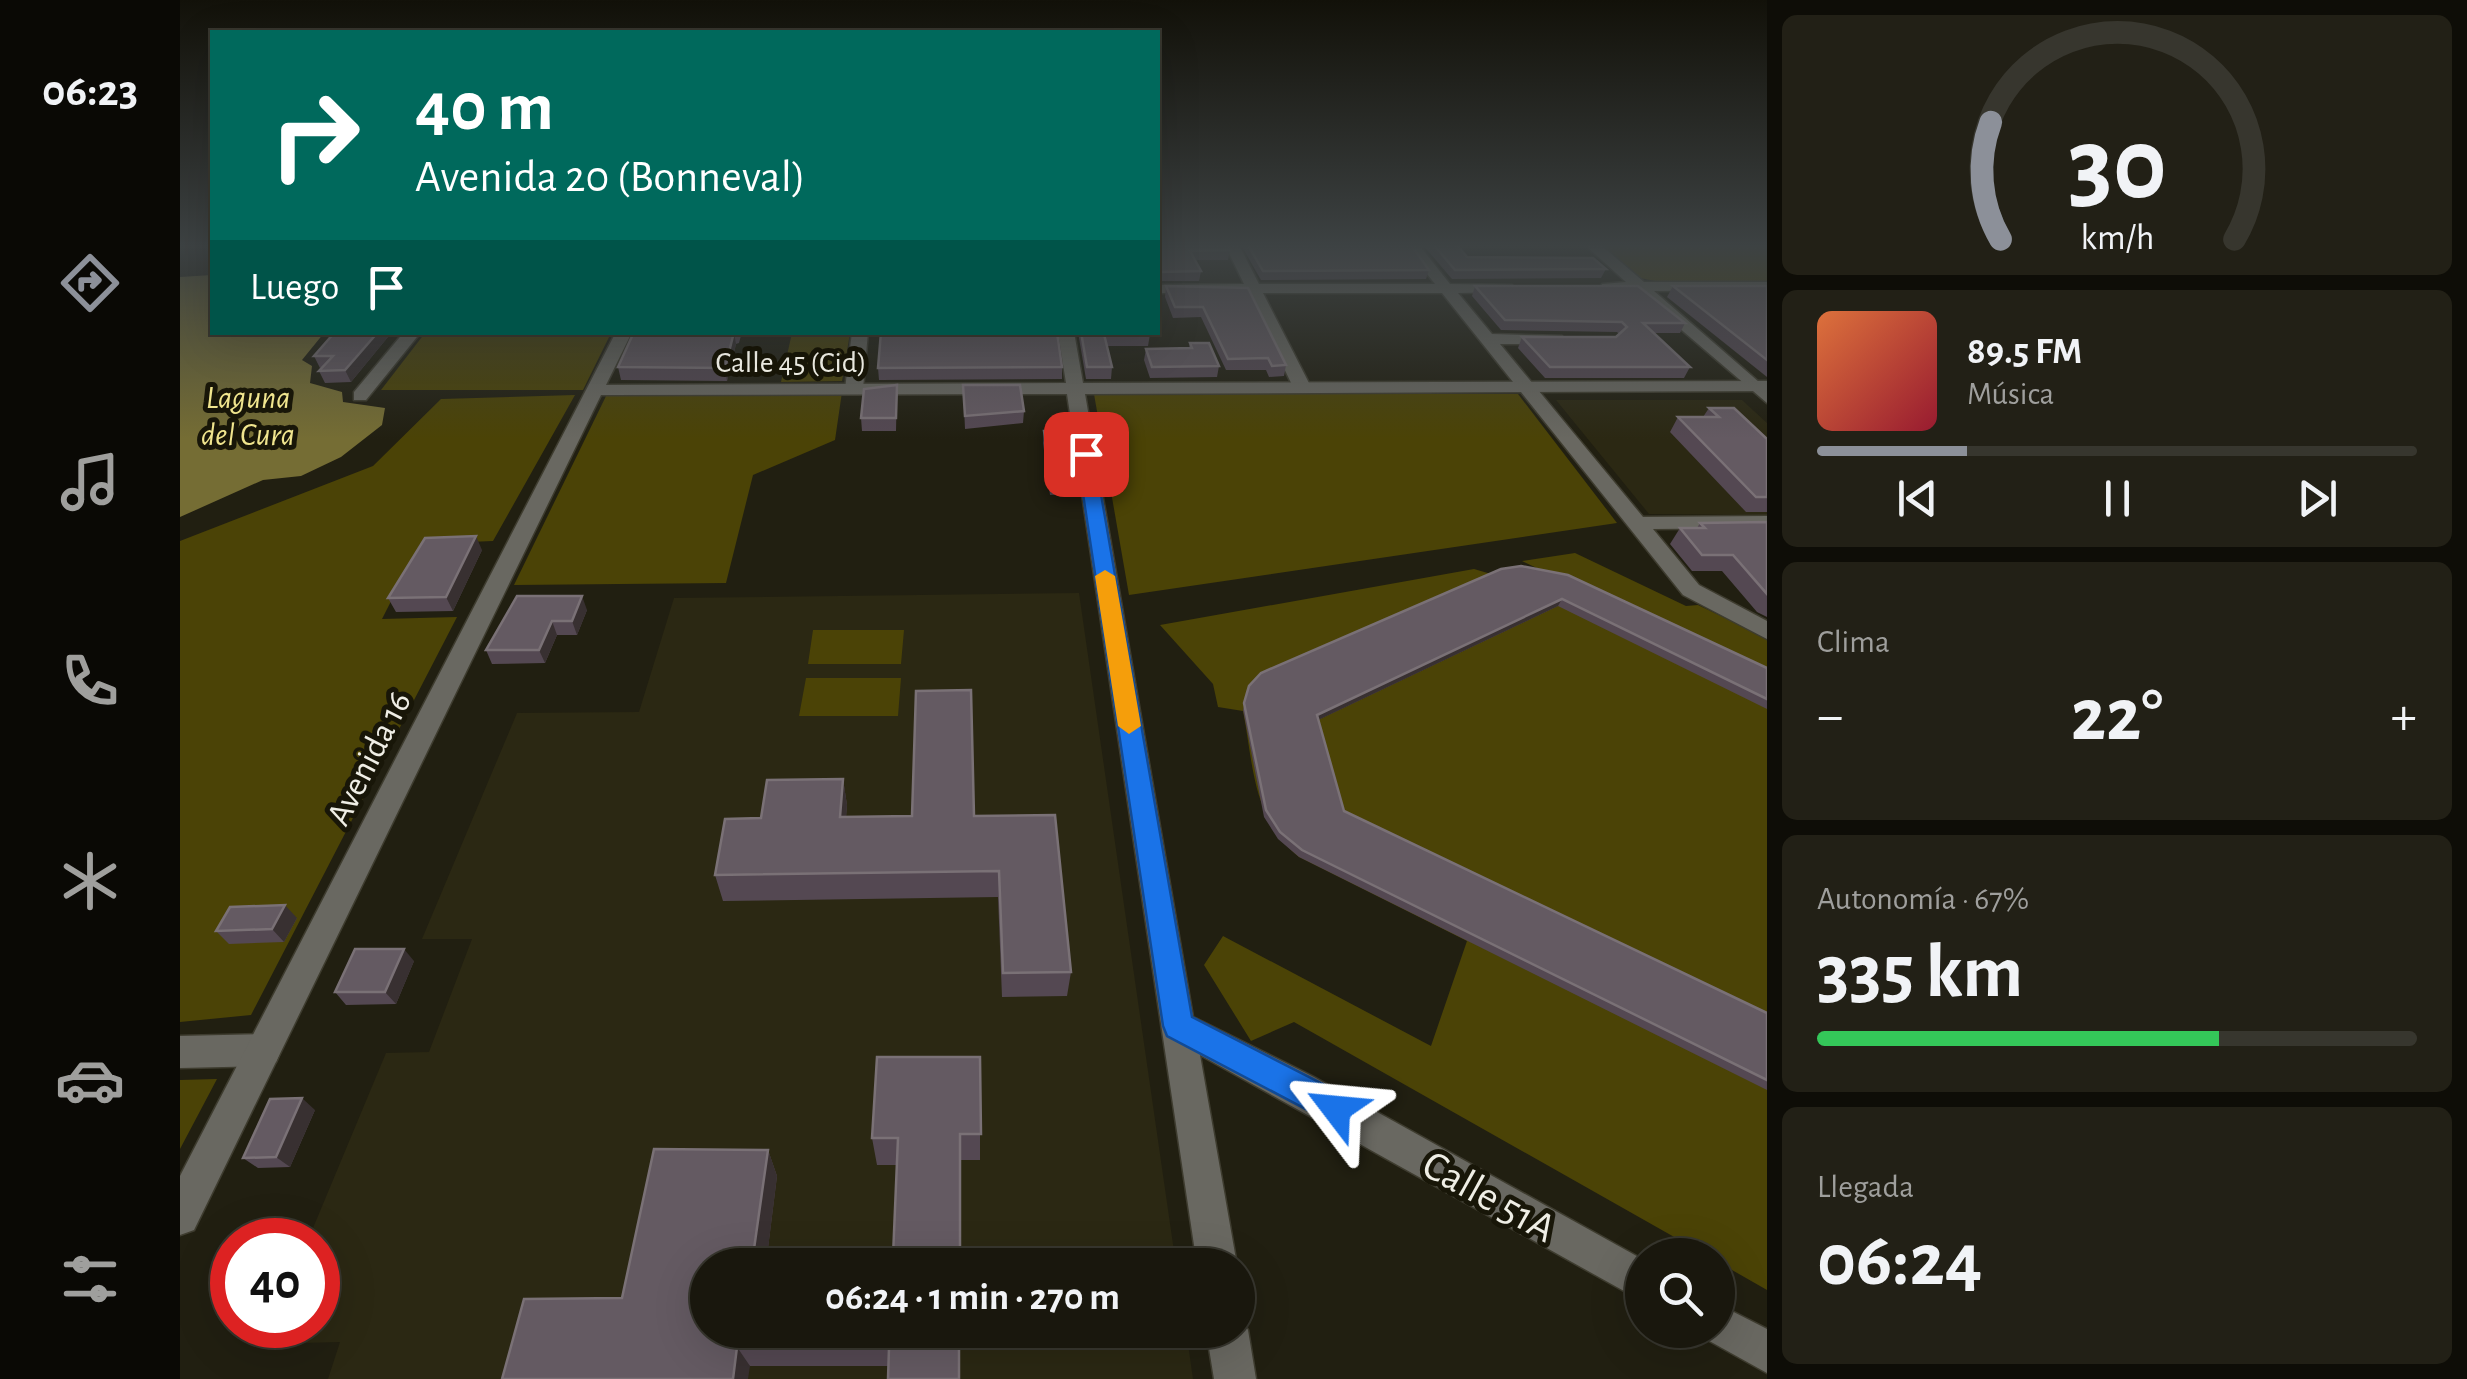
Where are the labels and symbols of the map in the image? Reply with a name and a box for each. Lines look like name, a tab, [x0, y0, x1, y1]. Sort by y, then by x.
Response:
street label: Calle 45 (Cid)	[715, 348, 867, 378]
water label: Laguna del Cura	[201, 382, 295, 451]
pin	[1044, 412, 1129, 497]
street label: Avenida 16	[321, 686, 418, 831]
position arrow	[1284, 1057, 1388, 1161]
street label: Calle 51A	[1416, 1143, 1562, 1250]
speed limit sign: 40	[210, 1218, 340, 1348]

